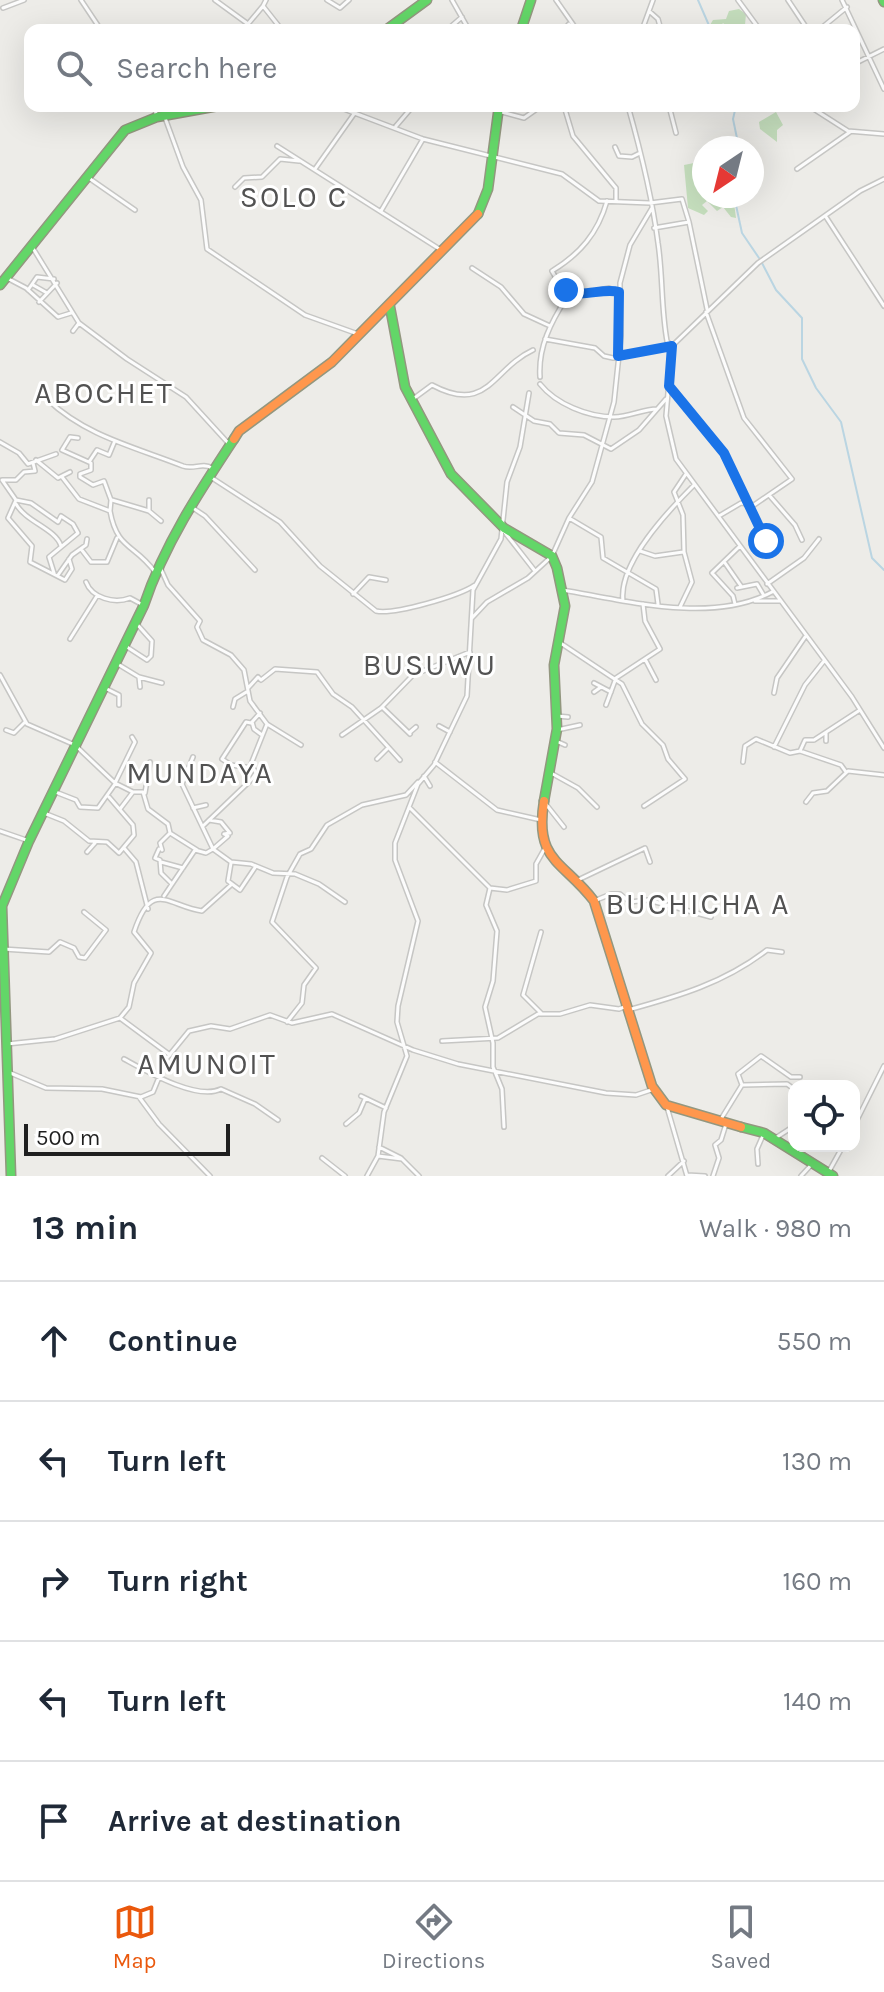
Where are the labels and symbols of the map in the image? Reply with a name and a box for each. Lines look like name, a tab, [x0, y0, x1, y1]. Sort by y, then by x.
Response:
north arrow	[692, 136, 764, 208]
district label: SOLO C	[240, 179, 348, 215]
route end	[548, 272, 584, 308]
district label: ABOCHET	[34, 375, 174, 411]
route start	[748, 523, 784, 559]
district label: BUSUWU	[363, 647, 497, 683]
district label: MUNDAYA	[126, 755, 274, 791]
district label: BUCHICHA A	[605, 886, 791, 922]
district label: AMUNOIT	[137, 1046, 277, 1082]
scale bar	[24, 1120, 230, 1156]

